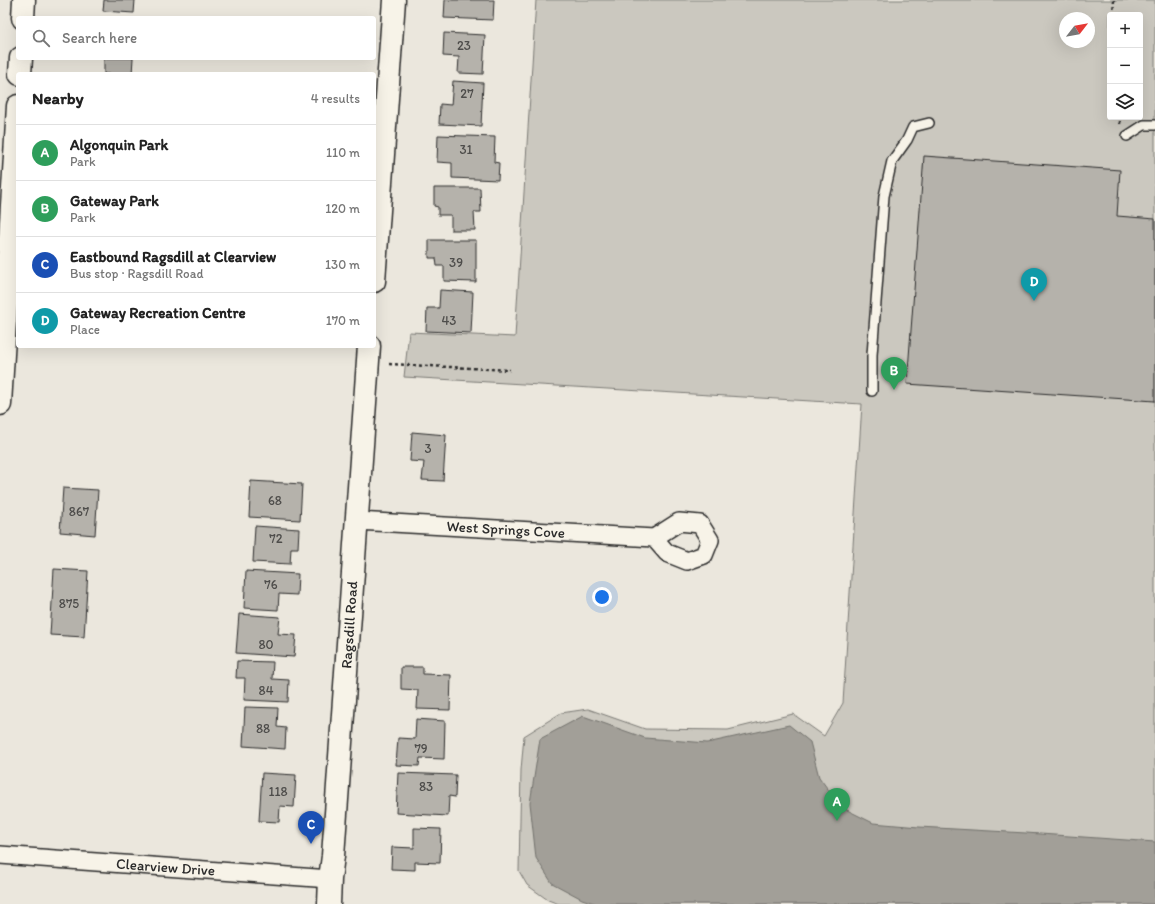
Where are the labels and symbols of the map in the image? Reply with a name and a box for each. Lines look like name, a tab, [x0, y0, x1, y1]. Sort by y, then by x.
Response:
north arrow	[1059, 12, 1095, 48]
house number: 23	[457, 38, 471, 53]
house number: 27	[460, 86, 474, 101]
house number: 31	[459, 142, 473, 157]
house number: 39	[449, 255, 463, 270]
pin: D	[1021, 268, 1047, 301]
house number: 43	[442, 313, 456, 328]
pin: B	[881, 357, 907, 390]
house number: 3	[424, 441, 432, 456]
house number: 68	[268, 493, 282, 508]
house number: 867	[69, 504, 90, 519]
street label: West Springs Cove	[446, 517, 565, 542]
house number: 72	[269, 531, 283, 546]
house number: 76	[264, 577, 278, 592]
street label: Ragsdill Road	[337, 580, 361, 669]
your location	[592, 587, 612, 607]
house number: 875	[59, 596, 79, 611]
house number: 80	[258, 637, 274, 652]
house number: 84	[259, 683, 274, 698]
house number: 88	[256, 721, 270, 736]
house number: 79	[414, 741, 428, 756]
house number: 83	[419, 779, 433, 794]
house number: 118	[268, 784, 288, 799]
pin: A	[824, 788, 850, 821]
pin: C	[298, 811, 324, 844]
street label: Clearview Drive	[115, 854, 216, 880]

